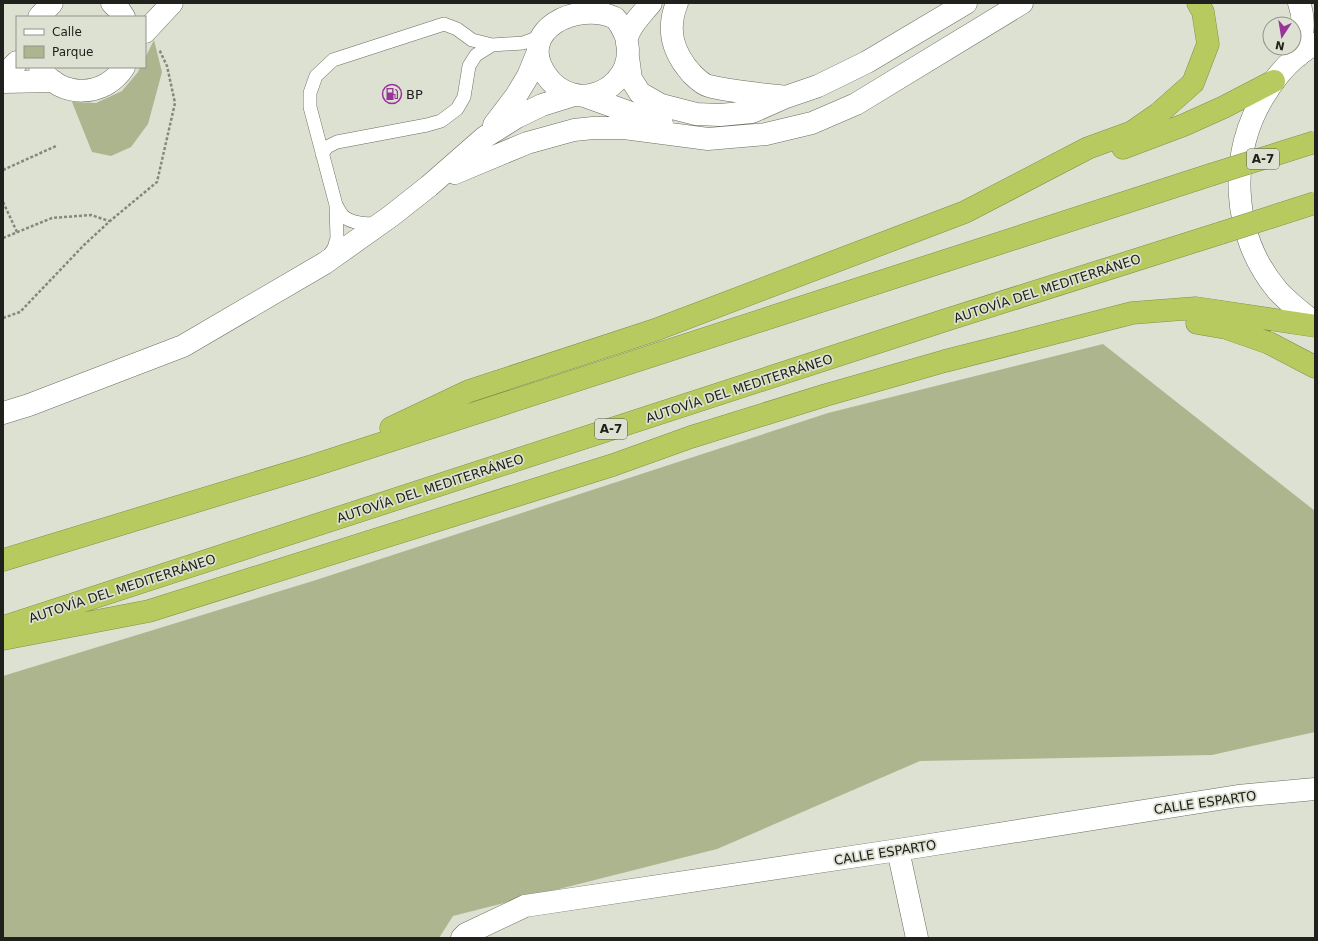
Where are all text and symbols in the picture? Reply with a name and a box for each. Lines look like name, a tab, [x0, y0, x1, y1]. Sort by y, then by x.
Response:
legend	[16, 16, 146, 68]
north arrow	[1262, 16, 1302, 56]
text: Calle	[52, 25, 82, 39]
text: N	[1274, 38, 1286, 53]
text: Parque	[52, 45, 93, 59]
fuel station icon: BP	[381, 83, 403, 105]
place label: BP	[406, 87, 423, 102]
road number: A-7	[1247, 149, 1279, 169]
street label: AUTOVÍA DEL MEDITERRÁNEO	[952, 251, 1143, 326]
street label: AUTOVÍA DEL MEDITERRÁNEO	[644, 351, 835, 426]
road number: A-7	[595, 419, 627, 439]
street label: AUTOVÍA DEL MEDITERRÁNEO	[335, 451, 526, 526]
street label: AUTOVÍA DEL MEDITERRÁNEO	[27, 551, 218, 626]
street label: CALLE ESPARTO	[1153, 788, 1257, 817]
street label: CALLE ESPARTO	[833, 837, 937, 868]

